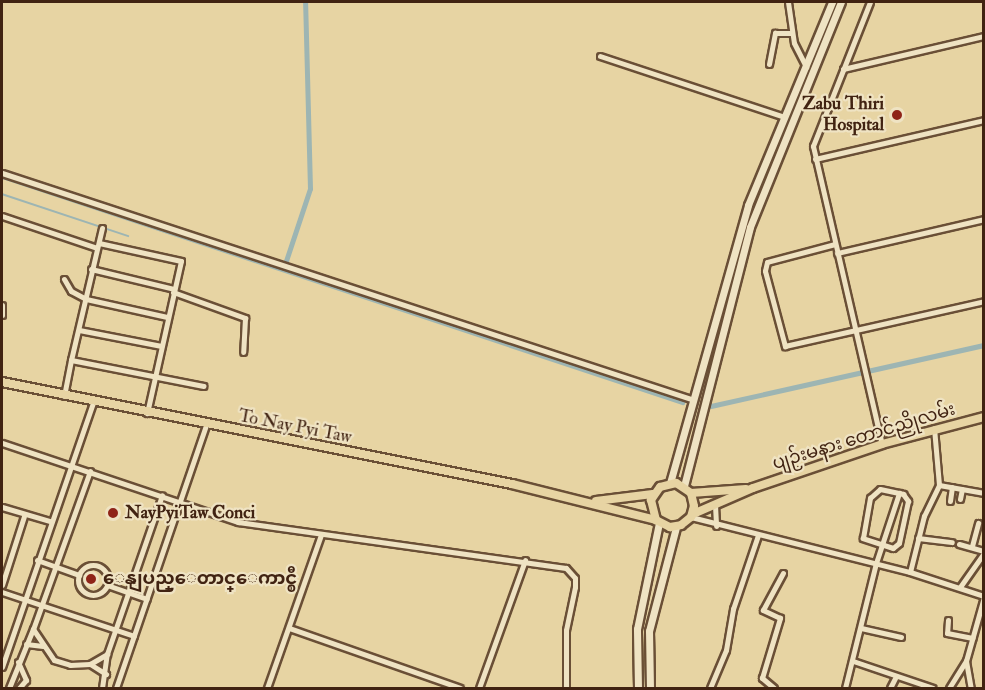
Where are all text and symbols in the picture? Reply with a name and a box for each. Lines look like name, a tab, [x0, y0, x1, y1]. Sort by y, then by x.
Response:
place label: Zabu Thiri Hospital	[802, 94, 884, 136]
marker: Zabu Thiri Hospital	[888, 106, 906, 124]
street label: ပျဉ်းမနား တောင်ညိုလမ်း	[770, 399, 958, 475]
street label: To Nay Pyi Taw	[237, 405, 353, 449]
place label: NayPyiTaw Conci	[125, 502, 255, 524]
marker: NayPyiTaw Conci	[106, 506, 120, 520]
place label: ေနျပည္ေတာင္ေကာင္စီ	[103, 568, 297, 590]
marker: ေနျပည္ေတာင္ေကာင္စီ	[84, 572, 98, 586]

